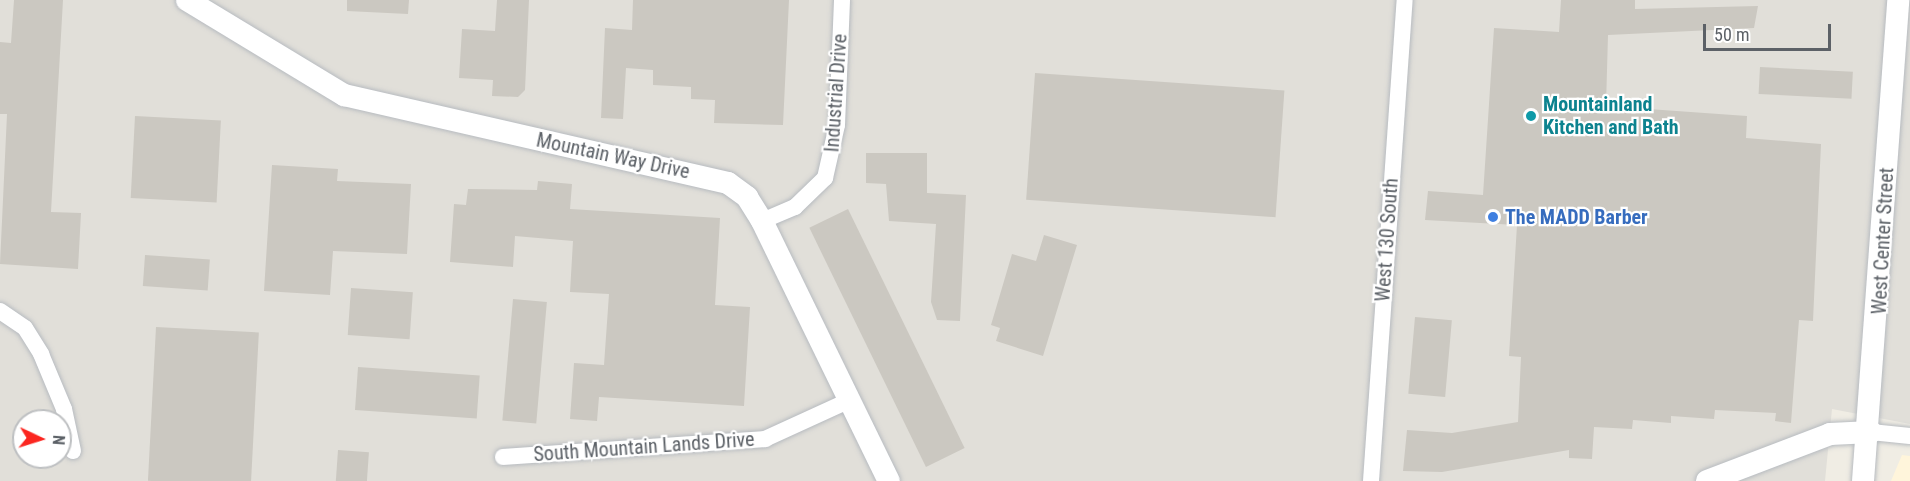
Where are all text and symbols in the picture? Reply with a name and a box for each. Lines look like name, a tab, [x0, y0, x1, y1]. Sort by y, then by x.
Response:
scale bar	[1706, 12, 1834, 50]
text: 50 m	[1714, 24, 1749, 45]
street label: Industrial Drive	[820, 33, 852, 153]
place label: Mountainland Kitchen and Bath	[1543, 92, 1679, 139]
marker: Mountainland Kitchen and Bath	[1524, 109, 1538, 123]
street label: Mountain Way Drive	[534, 128, 692, 184]
street label: West Center Street	[1867, 167, 1899, 315]
street label: West 130 South	[1371, 177, 1403, 303]
place label: The MADD Barber	[1505, 205, 1648, 229]
marker: The MADD Barber	[1486, 210, 1500, 224]
north arrow	[12, 409, 72, 469]
street label: South Mountain Lands Drive	[533, 427, 755, 467]
text: N	[49, 435, 68, 446]

